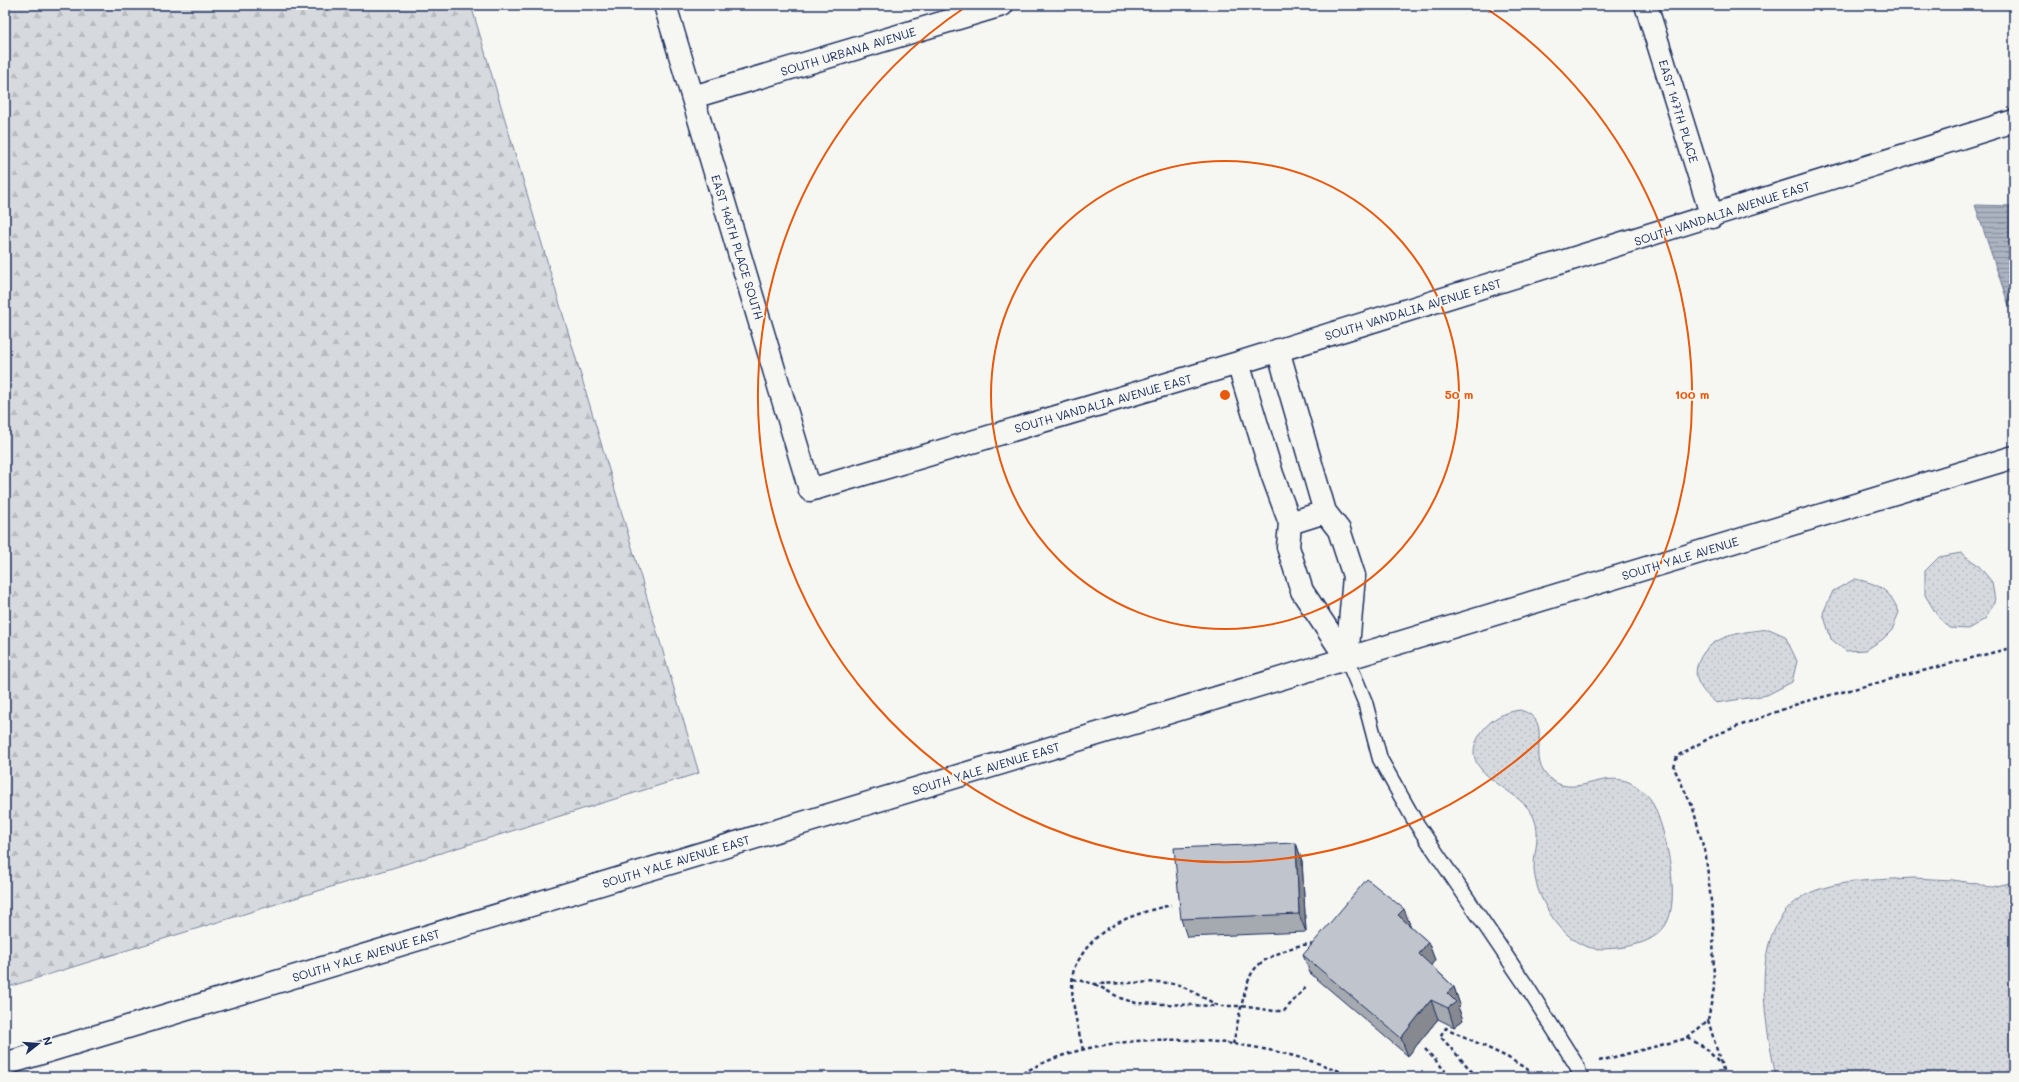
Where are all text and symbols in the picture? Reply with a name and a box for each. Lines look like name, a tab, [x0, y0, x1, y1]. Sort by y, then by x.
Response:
street label: SOUTH URBANA AVENUE	[778, 23, 918, 79]
street label: EAST 147TH PLACE	[1656, 57, 1702, 165]
street label: EAST 148TH PLACE SOUTH	[708, 172, 768, 322]
street label: SOUTH VANDALIA AVENUE EAST	[1632, 177, 1812, 249]
street label: SOUTH VANDALIA AVENUE EAST	[1323, 274, 1504, 344]
street label: SOUTH VANDALIA AVENUE EAST	[1012, 370, 1194, 436]
text: 50 m	[1445, 386, 1473, 402]
text: 100 m	[1675, 386, 1709, 402]
centre of rings	[1218, 388, 1232, 402]
street label: SOUTH YALE AVENUE	[1620, 533, 1740, 583]
street label: SOUTH YALE AVENUE EAST	[910, 738, 1062, 798]
street label: SOUTH YALE AVENUE EAST	[600, 831, 752, 891]
street label: SOUTH YALE AVENUE EAST	[290, 925, 442, 985]
north arrow	[18, 1024, 58, 1064]
text: N	[40, 1035, 56, 1047]

